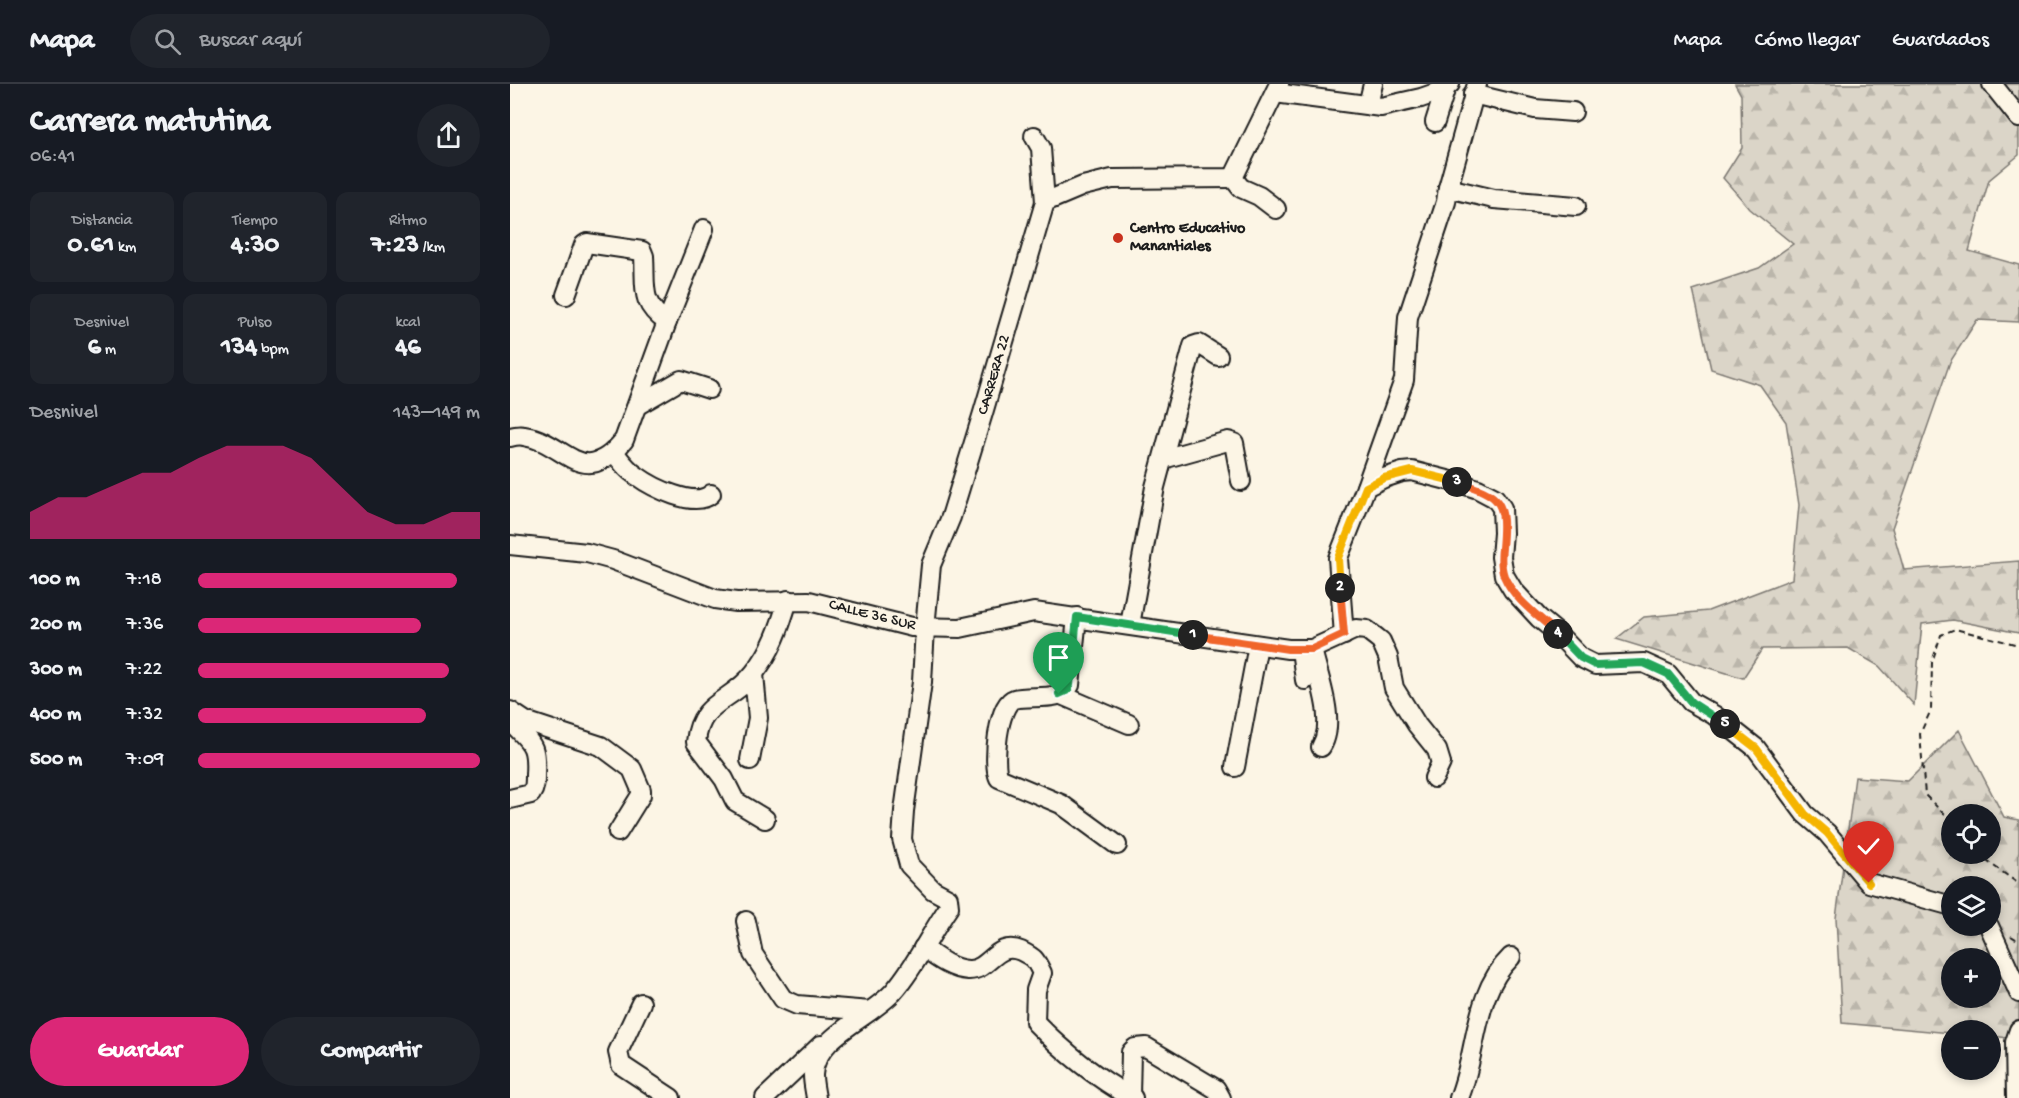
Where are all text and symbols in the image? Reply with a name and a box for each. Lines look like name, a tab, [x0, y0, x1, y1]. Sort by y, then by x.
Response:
search box	[130, 14, 550, 68]
text: Mapa	[30, 25, 94, 58]
icon: search	[151, 25, 184, 58]
text: Buscar aquí	[199, 28, 302, 54]
text: Mapa	[1673, 29, 1722, 54]
text: Cómo llegar	[1755, 29, 1859, 54]
text: Guardados	[1892, 29, 1989, 54]
text: Carrera matutina	[30, 104, 270, 142]
button: share	[417, 104, 480, 167]
text: 06:41	[30, 146, 75, 169]
text: Distancia	[72, 212, 132, 231]
text: Tiempo	[232, 212, 278, 231]
text: Ritmo	[389, 212, 427, 231]
place label: Centro Educativo Manantiales	[1129, 220, 1246, 257]
text: 0.61	[68, 231, 114, 262]
text: 4:30	[231, 231, 279, 262]
text: 7:23	[371, 231, 419, 262]
marker: Centro Educativo Manantiales	[1111, 231, 1125, 245]
text: km	[114, 239, 136, 258]
text: /km	[419, 239, 445, 258]
text: Desnivel	[75, 314, 129, 333]
text: Pulso	[238, 314, 272, 333]
text: kcal	[396, 314, 420, 333]
text: 6	[88, 333, 101, 364]
text: 134	[221, 333, 257, 364]
text: 46	[395, 333, 421, 364]
street label: CARRERA 22	[975, 333, 1015, 417]
text: m	[101, 341, 116, 360]
text: bpm	[257, 341, 289, 360]
text: Desnivel	[30, 402, 98, 425]
text: 143–149 m	[393, 402, 480, 425]
pin: 3	[1442, 467, 1472, 497]
text: 3	[1453, 472, 1461, 491]
text: 100 m	[30, 569, 80, 592]
text: 7:18	[126, 569, 162, 592]
pin: 2	[1325, 573, 1355, 603]
text: 2	[1336, 578, 1344, 597]
street label: CALLE 36 SUR	[827, 596, 918, 636]
text: 200 m	[30, 614, 81, 637]
text: 7:36	[126, 614, 163, 637]
pin: 4	[1543, 619, 1573, 649]
pin: 1	[1178, 620, 1208, 650]
text: 4	[1554, 624, 1562, 643]
text: 1	[1190, 625, 1196, 644]
pin	[1033, 632, 1084, 694]
icon: arrive	[1042, 641, 1075, 674]
text: 300 m	[30, 659, 82, 682]
text: 7:22	[126, 659, 162, 682]
text: 400 m	[30, 704, 81, 727]
text: 7:32	[126, 704, 163, 727]
pin: 5	[1710, 709, 1740, 739]
text: 5	[1721, 714, 1729, 733]
text: 500 m	[30, 749, 82, 772]
text: 7:09	[126, 749, 164, 772]
map controls	[1941, 804, 2001, 1080]
button: locate	[1941, 804, 2001, 864]
pin	[1843, 821, 1894, 883]
icon: check	[1852, 830, 1885, 863]
button: layers	[1941, 876, 2001, 936]
button: +	[1941, 948, 2001, 1008]
button: Guardar	[30, 1017, 249, 1086]
button: Compartir	[261, 1017, 480, 1086]
button: −	[1941, 1020, 2001, 1080]

